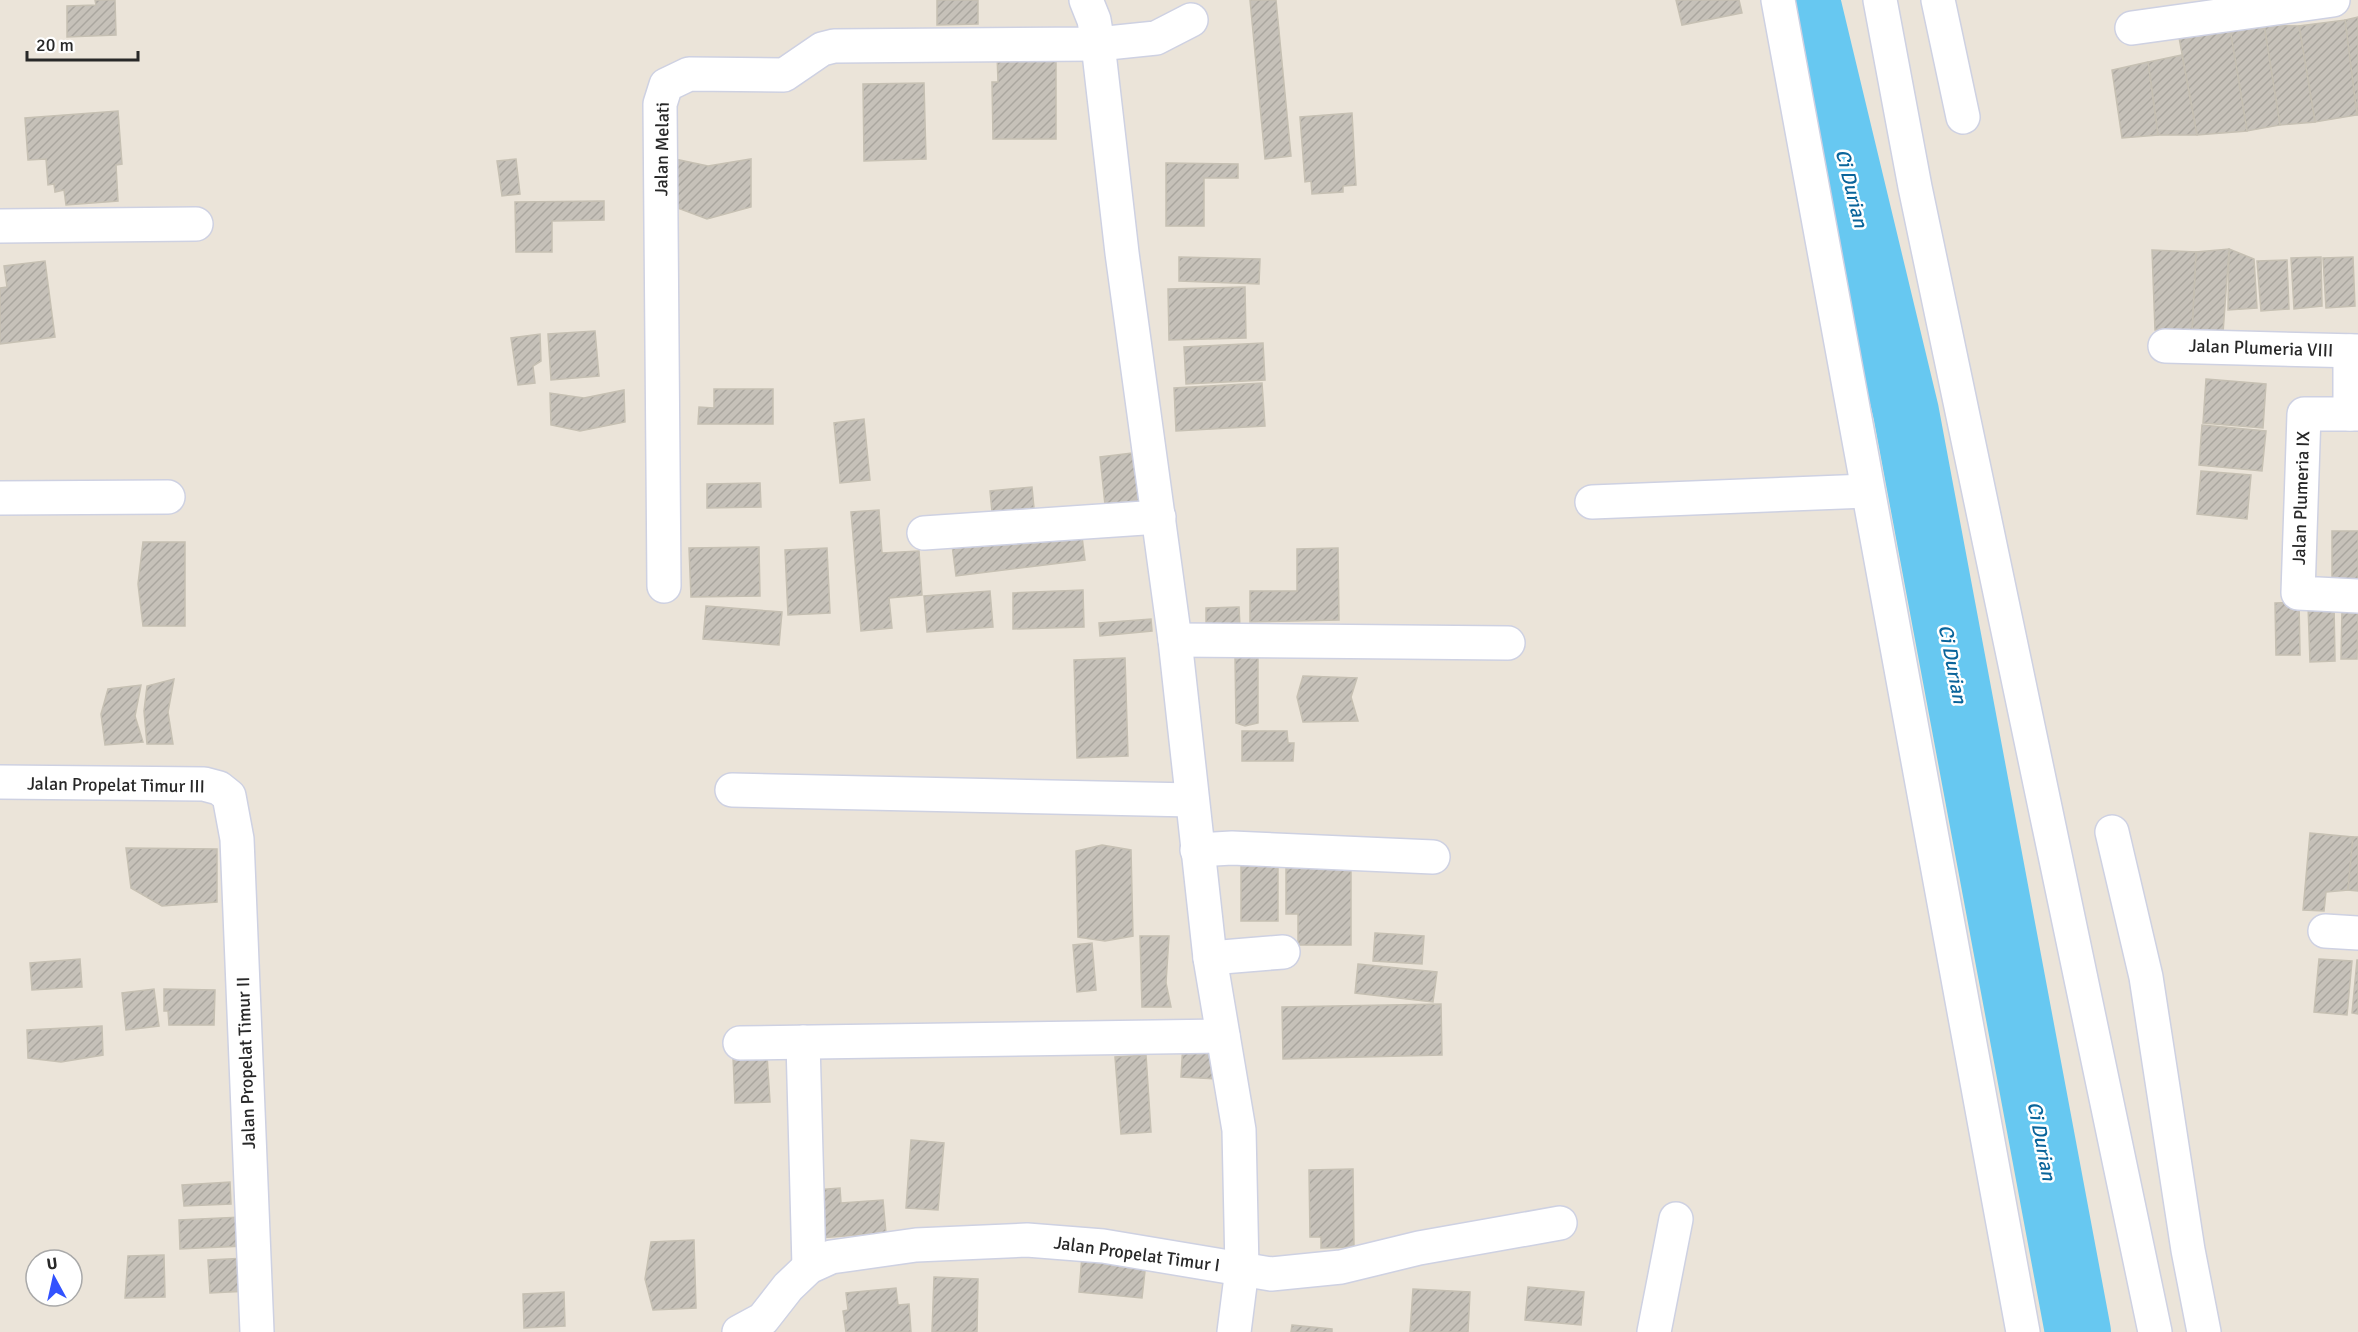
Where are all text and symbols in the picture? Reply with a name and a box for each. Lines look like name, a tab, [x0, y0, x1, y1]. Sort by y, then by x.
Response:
scale bar	[27, 24, 138, 62]
text: 20 m	[36, 34, 74, 56]
street label: Jalan Melati	[650, 102, 674, 196]
water label: Ci Durian	[1830, 146, 1874, 231]
street label: Jalan Plumeria VIII	[2188, 334, 2334, 362]
street label: Jalan Plumeria IX	[2288, 430, 2314, 565]
water label: Ci Durian	[1933, 622, 1973, 707]
street label: Jalan Propelat Timur III	[27, 772, 205, 798]
street label: Jalan Propelat Timur II	[232, 976, 260, 1150]
water label: Ci Durian	[2022, 1099, 2062, 1184]
street label: Jalan Propelat Timur I	[1053, 1231, 1221, 1277]
north arrow	[24, 1248, 84, 1308]
text: U	[45, 1253, 59, 1275]

